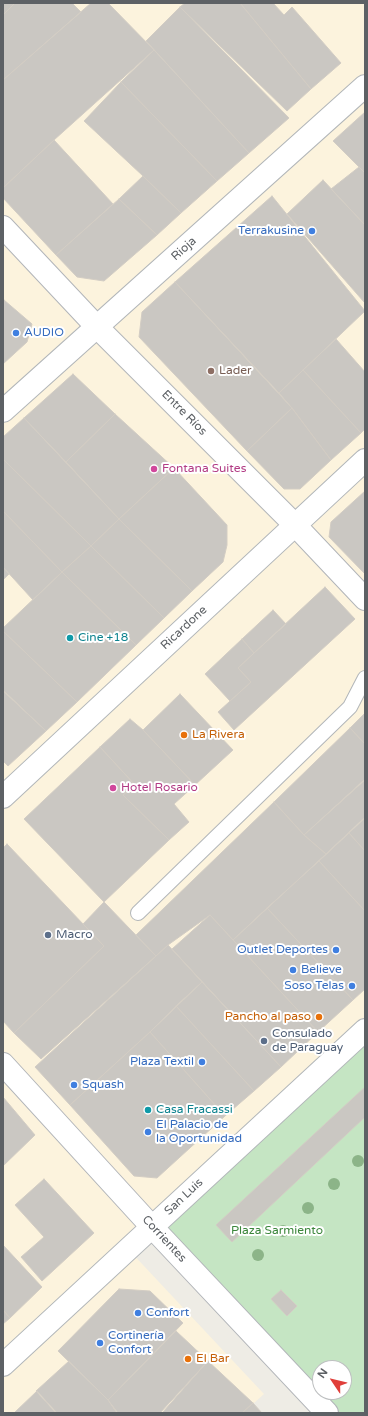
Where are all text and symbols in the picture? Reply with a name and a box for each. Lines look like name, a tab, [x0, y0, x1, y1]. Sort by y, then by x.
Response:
place label: Terrakusine	[238, 224, 304, 238]
marker: Terrakusine	[307, 226, 317, 236]
street label: Rioja	[169, 234, 199, 264]
place label: AUDIO	[24, 326, 64, 340]
marker: AUDIO	[11, 328, 21, 338]
place label: Lader	[219, 364, 252, 378]
marker: Lader	[206, 366, 216, 376]
street label: Entre Ríos	[158, 387, 210, 439]
place label: Fontana Suites	[162, 462, 246, 476]
marker: Fontana Suites	[149, 464, 159, 474]
street label: Ricardone	[158, 603, 210, 653]
place label: Cine +18	[78, 631, 128, 645]
marker: Cine +18	[65, 633, 75, 643]
place label: La Rivera	[192, 728, 245, 742]
marker: La Rivera	[179, 730, 189, 740]
place label: Hotel Rosario	[121, 781, 198, 795]
marker: Hotel Rosario	[108, 783, 118, 793]
place label: Macro	[56, 928, 92, 942]
marker: Macro	[43, 930, 53, 940]
place label: Outlet Deportes	[237, 943, 328, 957]
marker: Outlet Deportes	[331, 945, 341, 955]
place label: Believe	[301, 963, 342, 977]
marker: Believe	[288, 965, 298, 975]
place label: Soso Telas	[284, 979, 344, 993]
marker: Soso Telas	[347, 981, 357, 991]
place label: Pancho al paso	[225, 1010, 311, 1024]
marker: Pancho al paso	[314, 1012, 324, 1022]
place label: Consulado de Paraguay	[272, 1027, 343, 1055]
marker: Consulado de Paraguay	[259, 1036, 269, 1046]
place label: Plaza Textil	[130, 1055, 194, 1069]
marker: Plaza Textil	[197, 1057, 207, 1067]
place label: Squash	[82, 1078, 124, 1092]
marker: Squash	[69, 1080, 79, 1090]
place label: Casa Fracassi	[156, 1103, 233, 1117]
marker: Casa Fracassi	[143, 1105, 153, 1115]
place label: El Palacio de la Oportunidad	[156, 1118, 242, 1146]
marker: El Palacio de la Oportunidad	[143, 1127, 153, 1137]
street label: San Luis	[162, 1176, 206, 1218]
street label: Corrientes	[139, 1213, 189, 1265]
park label: Plaza Sarmiento	[231, 1224, 323, 1238]
place label: Confort	[146, 1306, 189, 1320]
marker: Confort	[133, 1308, 143, 1318]
place label: Cortinería Confort	[108, 1329, 164, 1357]
marker: Cortinería Confort	[95, 1338, 105, 1348]
place label: El Bar	[196, 1352, 229, 1366]
marker: El Bar	[183, 1354, 193, 1364]
north arrow	[312, 1360, 352, 1400]
text: N	[315, 1366, 330, 1381]

